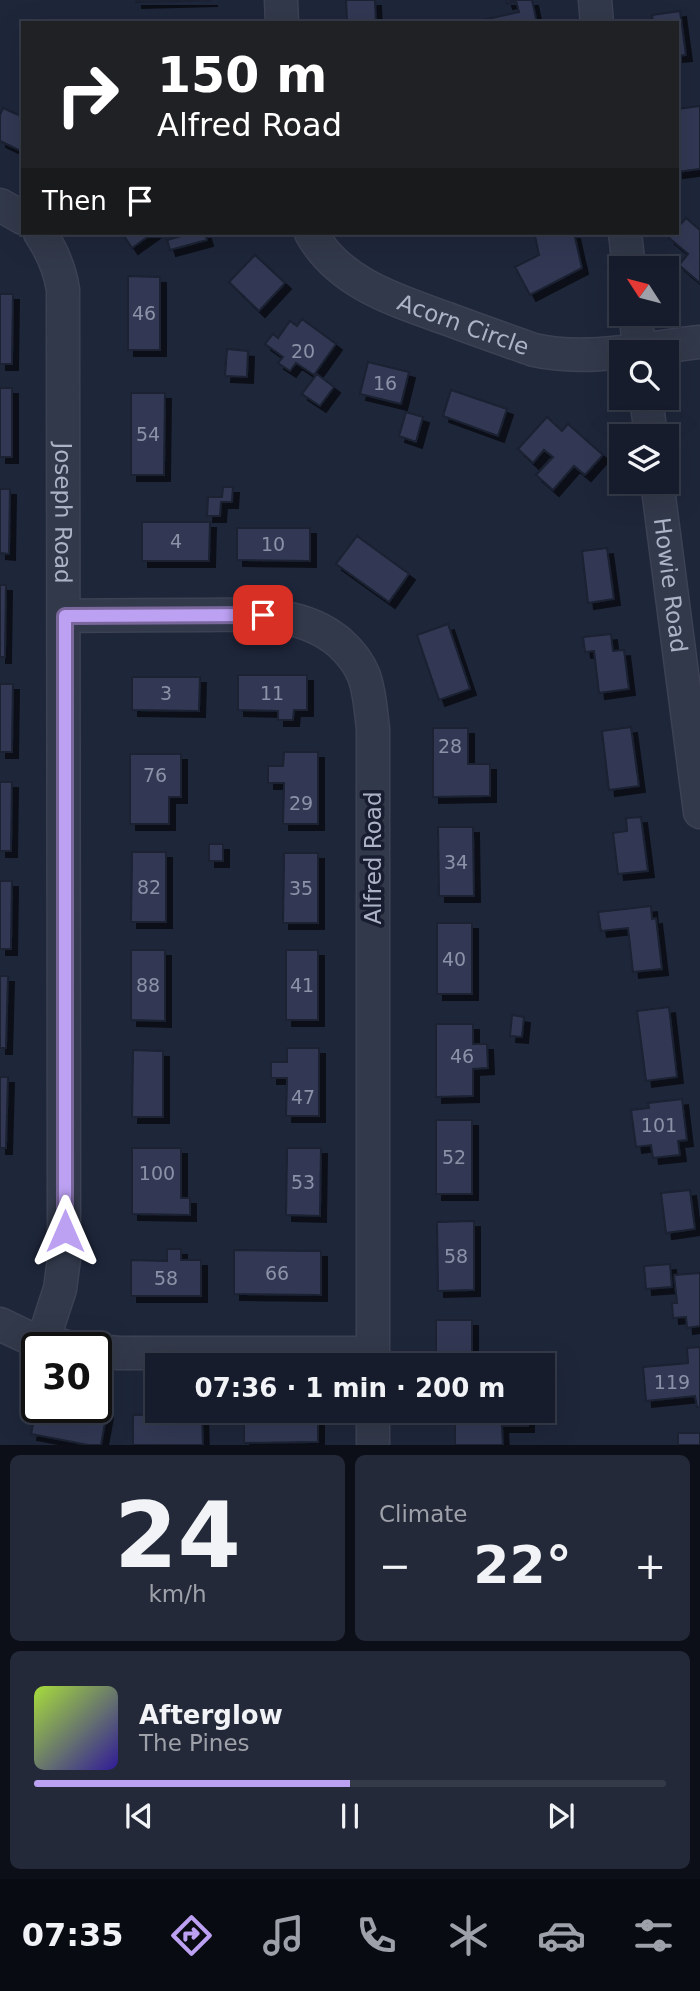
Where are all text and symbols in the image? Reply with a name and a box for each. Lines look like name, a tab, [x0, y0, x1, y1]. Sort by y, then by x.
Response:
text: 150 m	[157, 47, 327, 104]
icon: right	[42, 49, 133, 140]
text: Alfred Road	[157, 106, 342, 144]
icon: arrive	[121, 182, 159, 220]
text: Then	[42, 186, 107, 216]
north arrow	[609, 256, 679, 326]
map controls	[609, 256, 679, 494]
street label: Acorn Circle	[394, 289, 533, 360]
house number: 46	[132, 302, 156, 324]
house number: 20	[291, 340, 315, 362]
button: search	[609, 340, 679, 410]
house number: 16	[373, 372, 397, 394]
house number: 54	[136, 423, 160, 445]
button: layers	[609, 424, 679, 494]
street label: Joseph Road	[50, 440, 76, 584]
street label: Howie Road	[649, 516, 692, 654]
house number: 4	[170, 530, 182, 552]
house number: 10	[261, 533, 285, 555]
pin	[233, 585, 293, 645]
icon: arrive	[244, 596, 282, 634]
house number: 3	[160, 682, 172, 704]
house number: 11	[260, 682, 284, 704]
house number: 28	[438, 735, 462, 757]
house number: 76	[143, 764, 167, 786]
house number: 29	[289, 792, 313, 814]
street label: Alfred Road	[360, 792, 386, 924]
house number: 34	[444, 851, 468, 873]
house number: 82	[137, 876, 161, 898]
house number: 35	[289, 877, 313, 899]
house number: 40	[442, 948, 466, 970]
house number: 88	[136, 974, 160, 996]
house number: 41	[290, 974, 314, 996]
house number: 46	[450, 1045, 474, 1067]
house number: 47	[291, 1086, 315, 1108]
house number: 101	[641, 1114, 677, 1136]
house number: 52	[442, 1146, 466, 1168]
house number: 100	[139, 1162, 175, 1184]
house number: 53	[291, 1171, 315, 1193]
position arrow	[28, 1194, 102, 1268]
house number: 58	[444, 1245, 468, 1267]
house number: 66	[265, 1262, 289, 1284]
house number: 58	[154, 1267, 178, 1289]
speed limit sign: 30	[21, 1332, 112, 1423]
house number: 119	[654, 1371, 690, 1393]
text: 07:36 · 1 min · 200 m	[195, 1373, 505, 1403]
text: 24	[114, 1483, 241, 1588]
text: Climate	[379, 1501, 468, 1527]
text: 22°	[473, 1535, 572, 1595]
text: −	[379, 1544, 411, 1588]
text: +	[634, 1544, 666, 1588]
text: km/h	[148, 1581, 207, 1607]
text: Afterglow	[139, 1700, 283, 1730]
text: The Pines	[139, 1730, 250, 1756]
icon: previous	[120, 1797, 158, 1835]
icon: pause	[331, 1797, 369, 1835]
icon: next	[542, 1797, 580, 1835]
icon: directions	[167, 1911, 216, 1960]
icon: music	[259, 1911, 308, 1960]
icon: phone	[352, 1911, 401, 1960]
icon: climate	[444, 1911, 493, 1960]
icon: car	[537, 1911, 586, 1960]
icon: filters	[629, 1911, 678, 1960]
text: 07:35	[22, 1916, 124, 1954]

